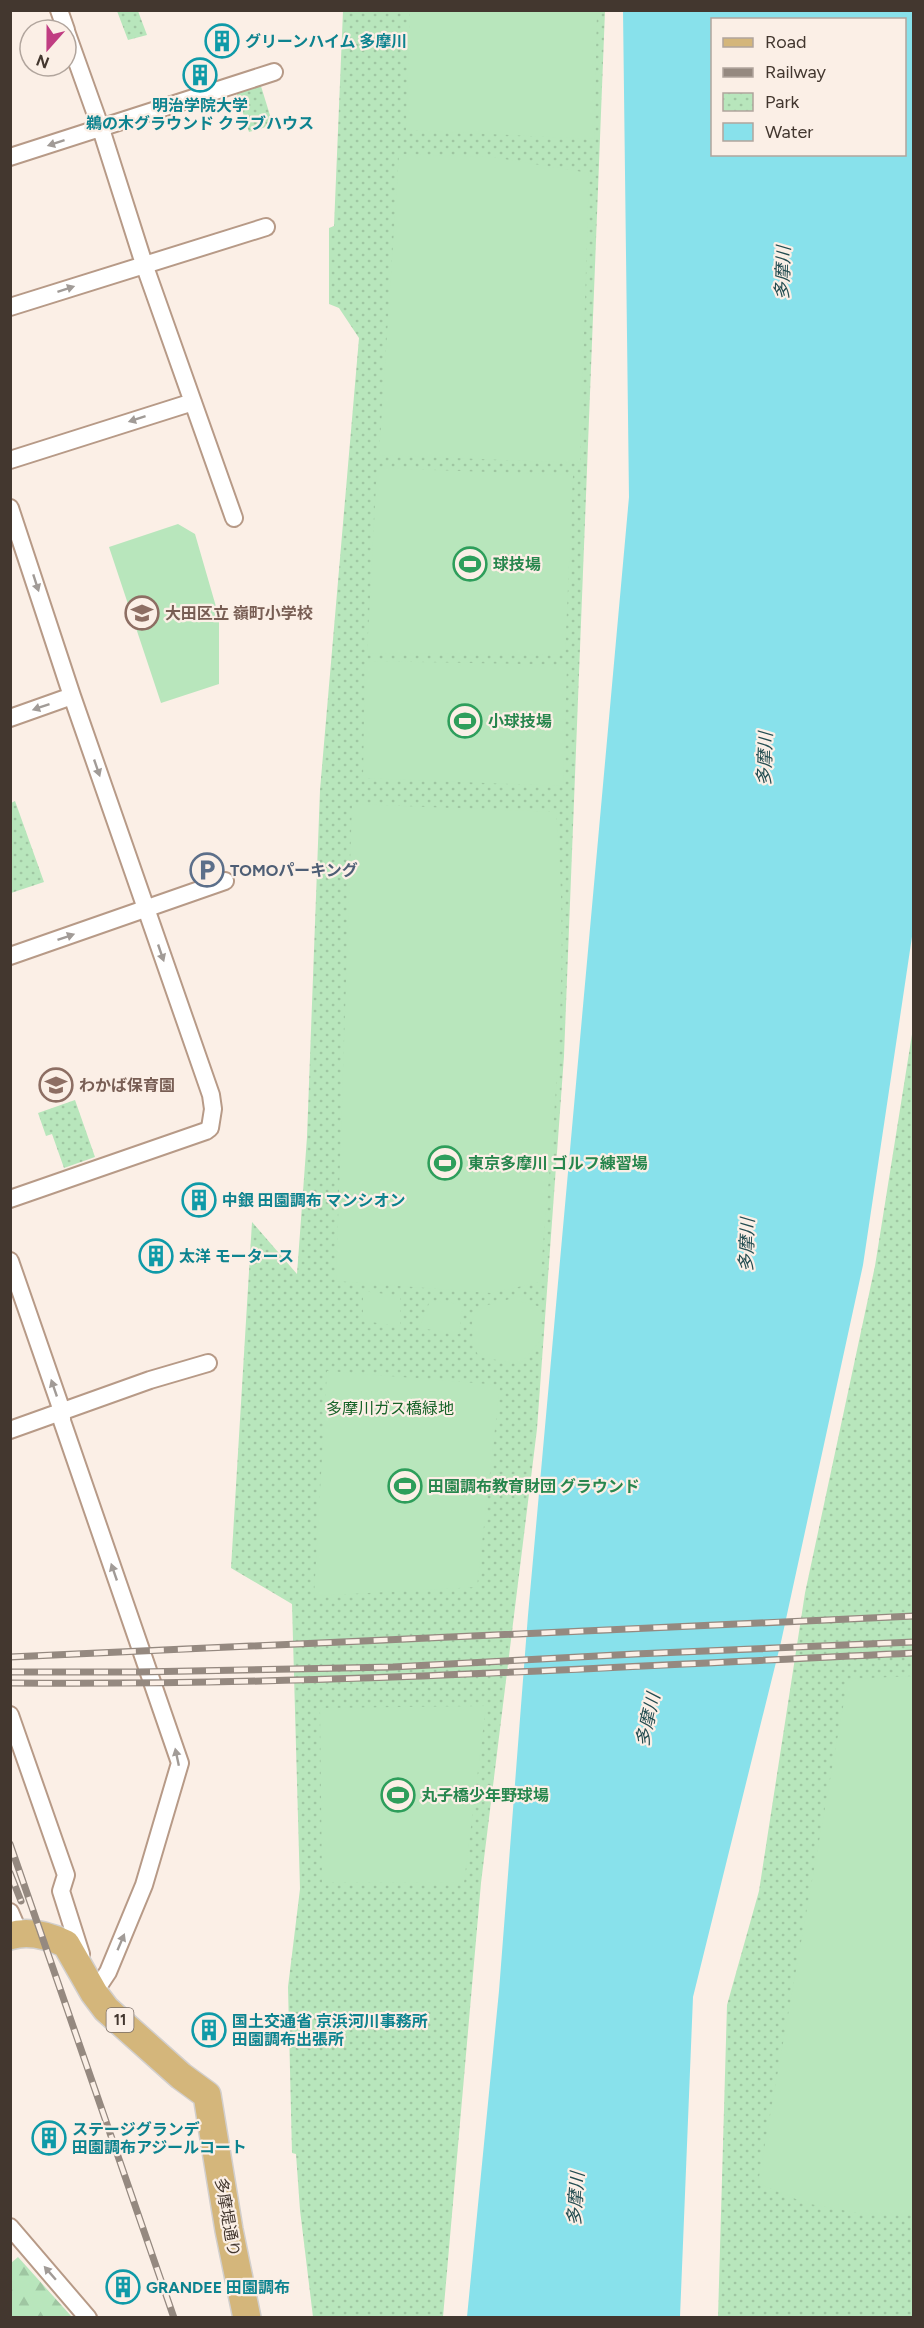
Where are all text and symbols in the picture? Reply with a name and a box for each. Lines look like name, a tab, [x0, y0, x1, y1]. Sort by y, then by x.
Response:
north arrow	[18, 18, 78, 78]
legend	[711, 18, 906, 156]
building icon: グリーンハイム 多摩川	[204, 23, 240, 59]
text: Road	[765, 31, 806, 53]
place label: グリーンハイム 多摩川	[245, 32, 407, 51]
text: N	[34, 50, 52, 73]
building icon: 明治学院大学 鵜の木グラウンド クラブハウス	[182, 57, 218, 93]
text: Railway	[765, 61, 827, 83]
text: Park	[765, 91, 800, 113]
place label: 明治学院大学 鵜の木グラウンド クラブハウス	[86, 96, 314, 133]
text: Water	[765, 121, 813, 143]
one-way arrow	[47, 139, 65, 148]
water label: 多摩川	[771, 244, 795, 300]
one-way arrow	[57, 284, 75, 293]
one-way arrow	[128, 415, 146, 425]
sports icon: 球技場	[452, 546, 488, 582]
place label: 球技場	[493, 555, 541, 574]
one-way arrow	[32, 574, 41, 592]
school or university icon: 大田区立 嶺町小学校	[124, 595, 160, 631]
place label: 大田区立 嶺町小学校	[165, 604, 313, 623]
one-way arrow	[32, 703, 50, 713]
sports icon: 小球技場	[447, 703, 483, 739]
place label: 小球技場	[488, 712, 552, 731]
water label: 多摩川	[753, 730, 777, 786]
one-way arrow	[93, 759, 102, 777]
parking icon: TOMOパーキング	[189, 852, 225, 888]
place label: TOMOパーキング	[230, 861, 358, 880]
one-way arrow	[57, 932, 75, 942]
one-way arrow	[156, 944, 166, 962]
school or university icon: わかば保育園	[38, 1067, 74, 1103]
place label: わかば保育園	[79, 1076, 175, 1095]
sports icon: 東京多摩川 ゴルフ練習場	[427, 1145, 463, 1181]
place label: 東京多摩川 ゴルフ練習場	[468, 1154, 648, 1173]
building icon: 中銀 田園調布 マンシオン	[181, 1182, 217, 1218]
place label: 中銀 田園調布 マンシオン	[222, 1191, 406, 1210]
water label: 多摩川	[735, 1216, 759, 1272]
building icon: 太洋 モータース	[138, 1238, 174, 1274]
place label: 太洋 モータース	[179, 1247, 294, 1266]
one-way arrow	[49, 1378, 59, 1396]
park label: 多摩川ガス橋緑地	[326, 1399, 454, 1418]
sports icon: 田園調布教育財団 グラウンド	[387, 1468, 423, 1504]
place label: 田園調布教育財団 グラウンド	[428, 1477, 640, 1496]
one-way arrow	[109, 1563, 119, 1581]
water label: 多摩川	[631, 1689, 665, 1749]
one-way arrow	[172, 1747, 181, 1766]
sports icon: 丸子橋少年野球場	[380, 1777, 416, 1813]
place label: 丸子橋少年野球場	[421, 1786, 549, 1805]
one-way arrow	[116, 1932, 126, 1950]
road number: 11	[106, 2008, 134, 2032]
building icon: 国土交通省 京浜河川事務所 田園調布出張所	[191, 2012, 227, 2048]
place label: 国土交通省 京浜河川事務所 田園調布出張所	[232, 2012, 428, 2049]
building icon: ステージグランデ 田園調布アジールコート	[31, 2120, 67, 2156]
place label: ステージグランデ 田園調布アジールコート	[72, 2120, 247, 2157]
water label: 多摩川	[563, 2169, 589, 2227]
street label: 多摩堤通り	[211, 2176, 244, 2258]
one-way arrow	[44, 2266, 57, 2281]
building icon: GRANDEE 田園調布	[105, 2269, 141, 2305]
place label: GRANDEE 田園調布	[146, 2278, 290, 2297]

